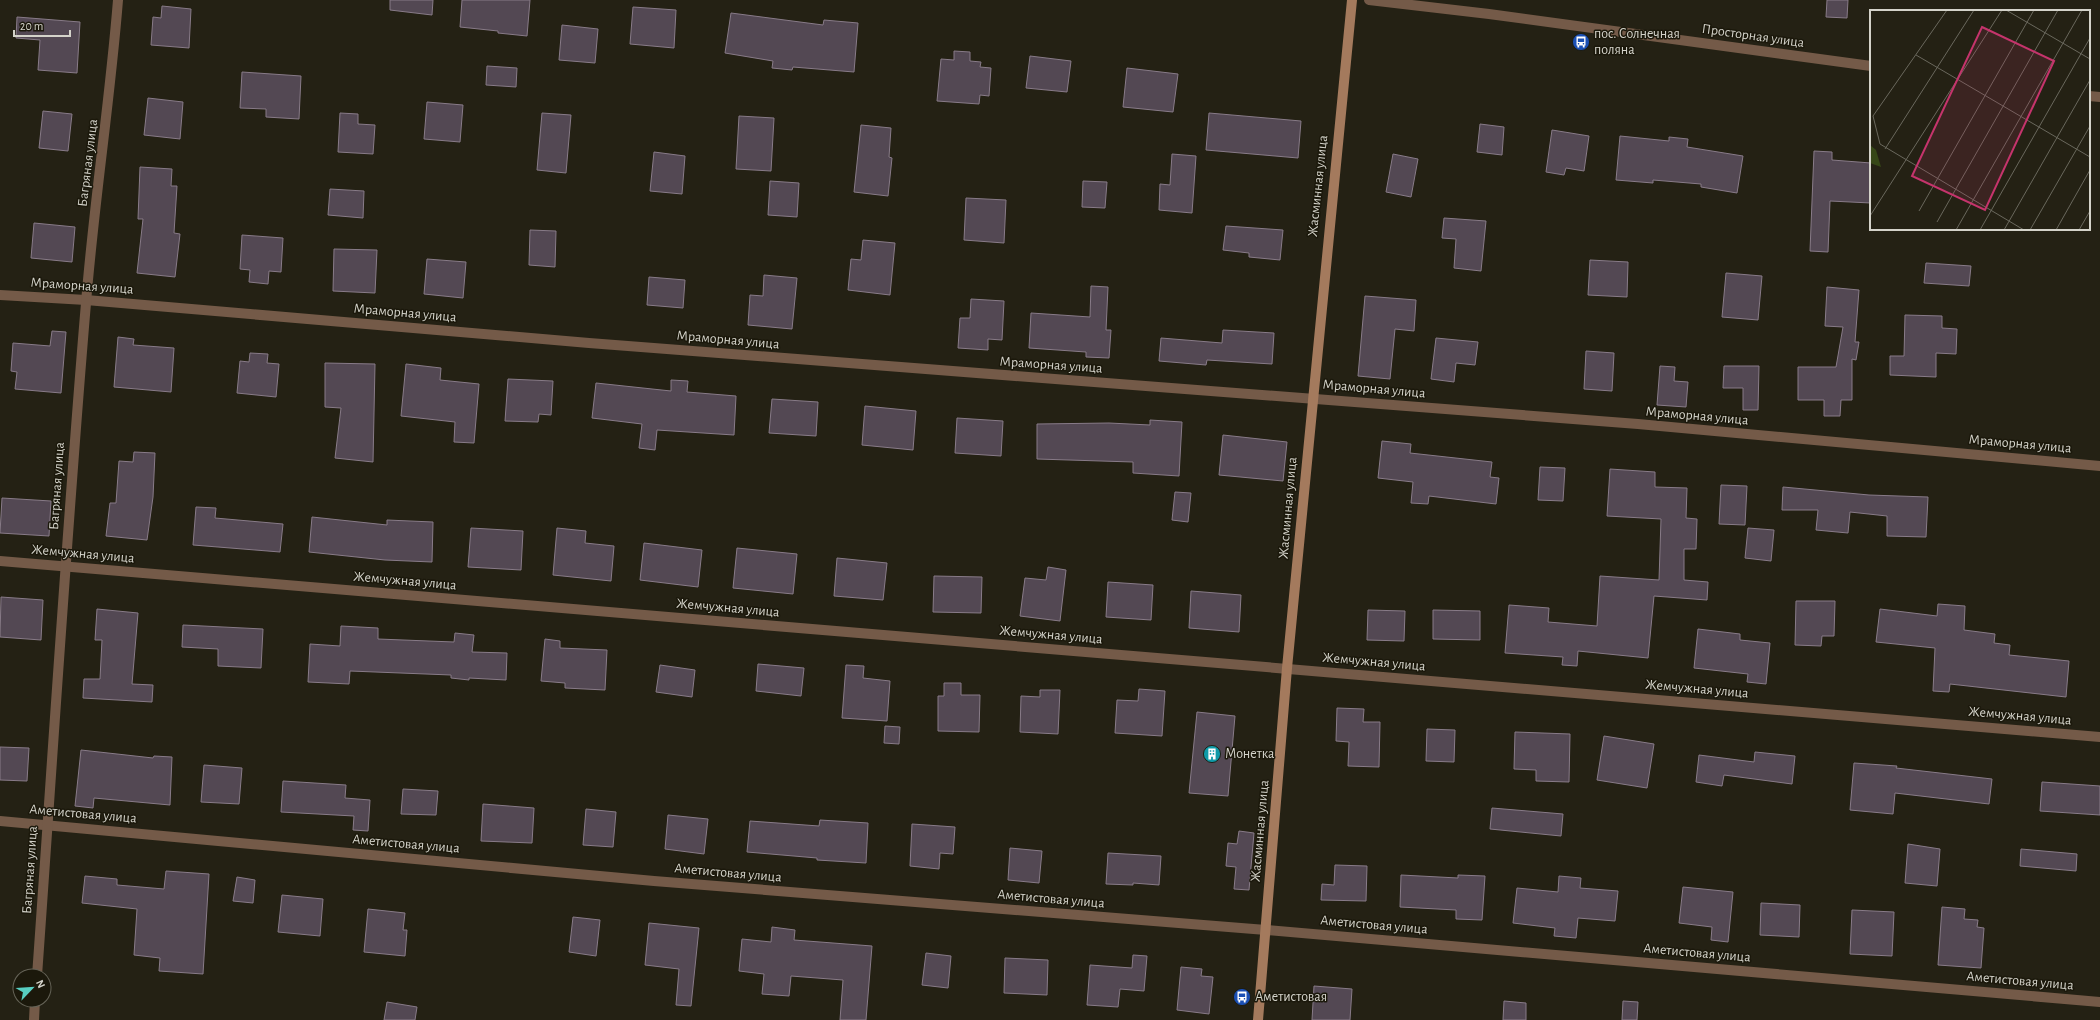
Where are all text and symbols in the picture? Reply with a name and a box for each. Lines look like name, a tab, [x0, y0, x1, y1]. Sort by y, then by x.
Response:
inset map	[1870, 10, 2090, 230]
scale bar	[14, 12, 70, 38]
text: 20 m	[20, 20, 43, 32]
street label: Просторная улица	[1701, 22, 1806, 50]
place label: пос. Солнечная поляна	[1594, 27, 1680, 57]
bus stop icon: пос. Солнечная поляна	[1571, 32, 1591, 52]
street label: Багряная улица	[76, 118, 100, 208]
street label: Жасминная улица	[1306, 134, 1330, 238]
street label: Мраморная улица	[30, 275, 135, 297]
street label: Мраморная улица	[353, 302, 458, 325]
street label: Мраморная улица	[676, 329, 781, 352]
street label: Мраморная улица	[999, 354, 1104, 376]
street label: Мраморная улица	[1322, 378, 1427, 401]
street label: Мраморная улица	[1645, 405, 1750, 428]
street label: Мраморная улица	[1968, 433, 2073, 456]
street label: Багряная улица	[47, 441, 67, 530]
street label: Жасминная улица	[1277, 456, 1299, 560]
street label: Жемчужная улица	[31, 543, 136, 566]
street label: Жемчужная улица	[353, 570, 458, 593]
street label: Жемчужная улица	[676, 597, 781, 620]
street label: Жемчужная улица	[999, 624, 1104, 647]
street label: Жемчужная улица	[1322, 651, 1427, 674]
street label: Жемчужная улица	[1645, 678, 1750, 701]
street label: Жемчужная улица	[1968, 705, 2073, 728]
building icon: Монетка	[1202, 744, 1222, 764]
place label: Монетка	[1225, 747, 1275, 761]
street label: Жасминная улица	[1249, 779, 1271, 883]
street label: Аметистовая улица	[29, 802, 138, 826]
street label: Багряная улица	[20, 825, 40, 914]
street label: Аметистовая улица	[352, 832, 461, 856]
street label: Аметистовая улица	[674, 861, 783, 885]
street label: Аметистовая улица	[997, 887, 1106, 911]
street label: Аметистовая улица	[1320, 913, 1429, 937]
street label: Аметистовая улица	[1643, 941, 1752, 965]
north arrow	[12, 968, 52, 1008]
street label: Аметистовая улица	[1966, 969, 2075, 993]
text: N	[34, 978, 47, 990]
bus stop icon: Аметистовая	[1232, 987, 1252, 1007]
place label: Аметистовая	[1255, 990, 1327, 1004]

